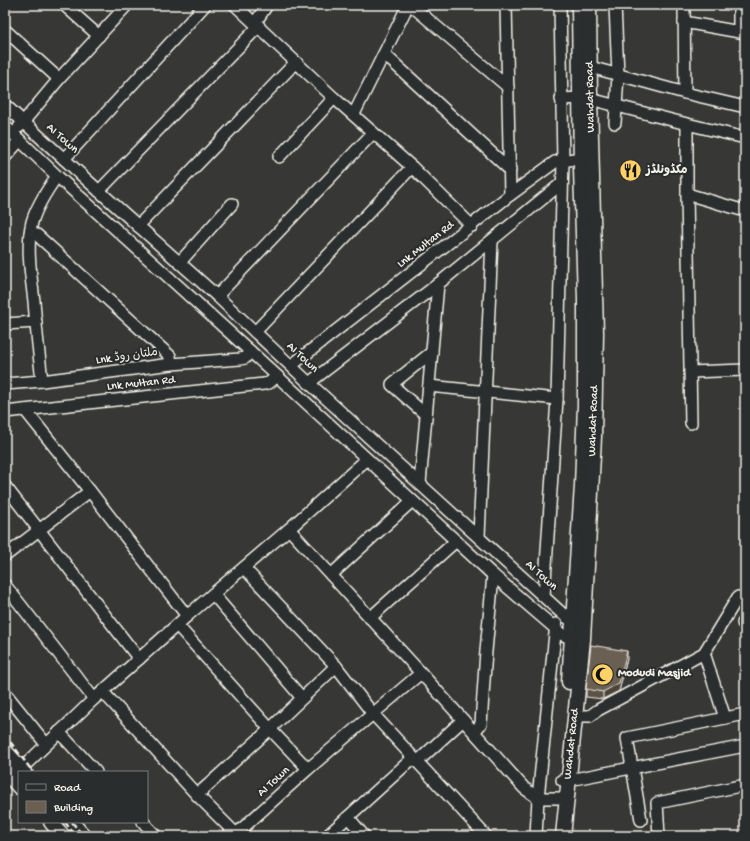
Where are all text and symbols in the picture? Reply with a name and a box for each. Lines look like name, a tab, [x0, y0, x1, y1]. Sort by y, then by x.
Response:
street label: Wahdat Road	[583, 60, 599, 133]
street label: AI Town	[43, 121, 81, 157]
restaurant icon: مکڈونلڈز	[617, 158, 643, 184]
place label: مکڈونلڈز	[645, 163, 688, 178]
street label: Lnk Multan Rd	[395, 218, 458, 272]
street label: AI Town	[283, 340, 321, 376]
street label: Lnk ملتان روڈ	[95, 345, 159, 368]
street label: Lnk Multan Rd	[106, 373, 177, 395]
street label: Wahdat Road	[586, 384, 602, 457]
street label: AI Town	[522, 558, 560, 594]
mosque icon: Modudi Masjid	[589, 661, 615, 687]
place label: Modudi Masjid	[618, 667, 692, 681]
street label: Wahdat Road	[561, 707, 583, 780]
street label: AI Town	[255, 764, 293, 800]
legend	[18, 771, 148, 823]
text: Road	[54, 782, 81, 796]
text: Building	[53, 802, 93, 816]

